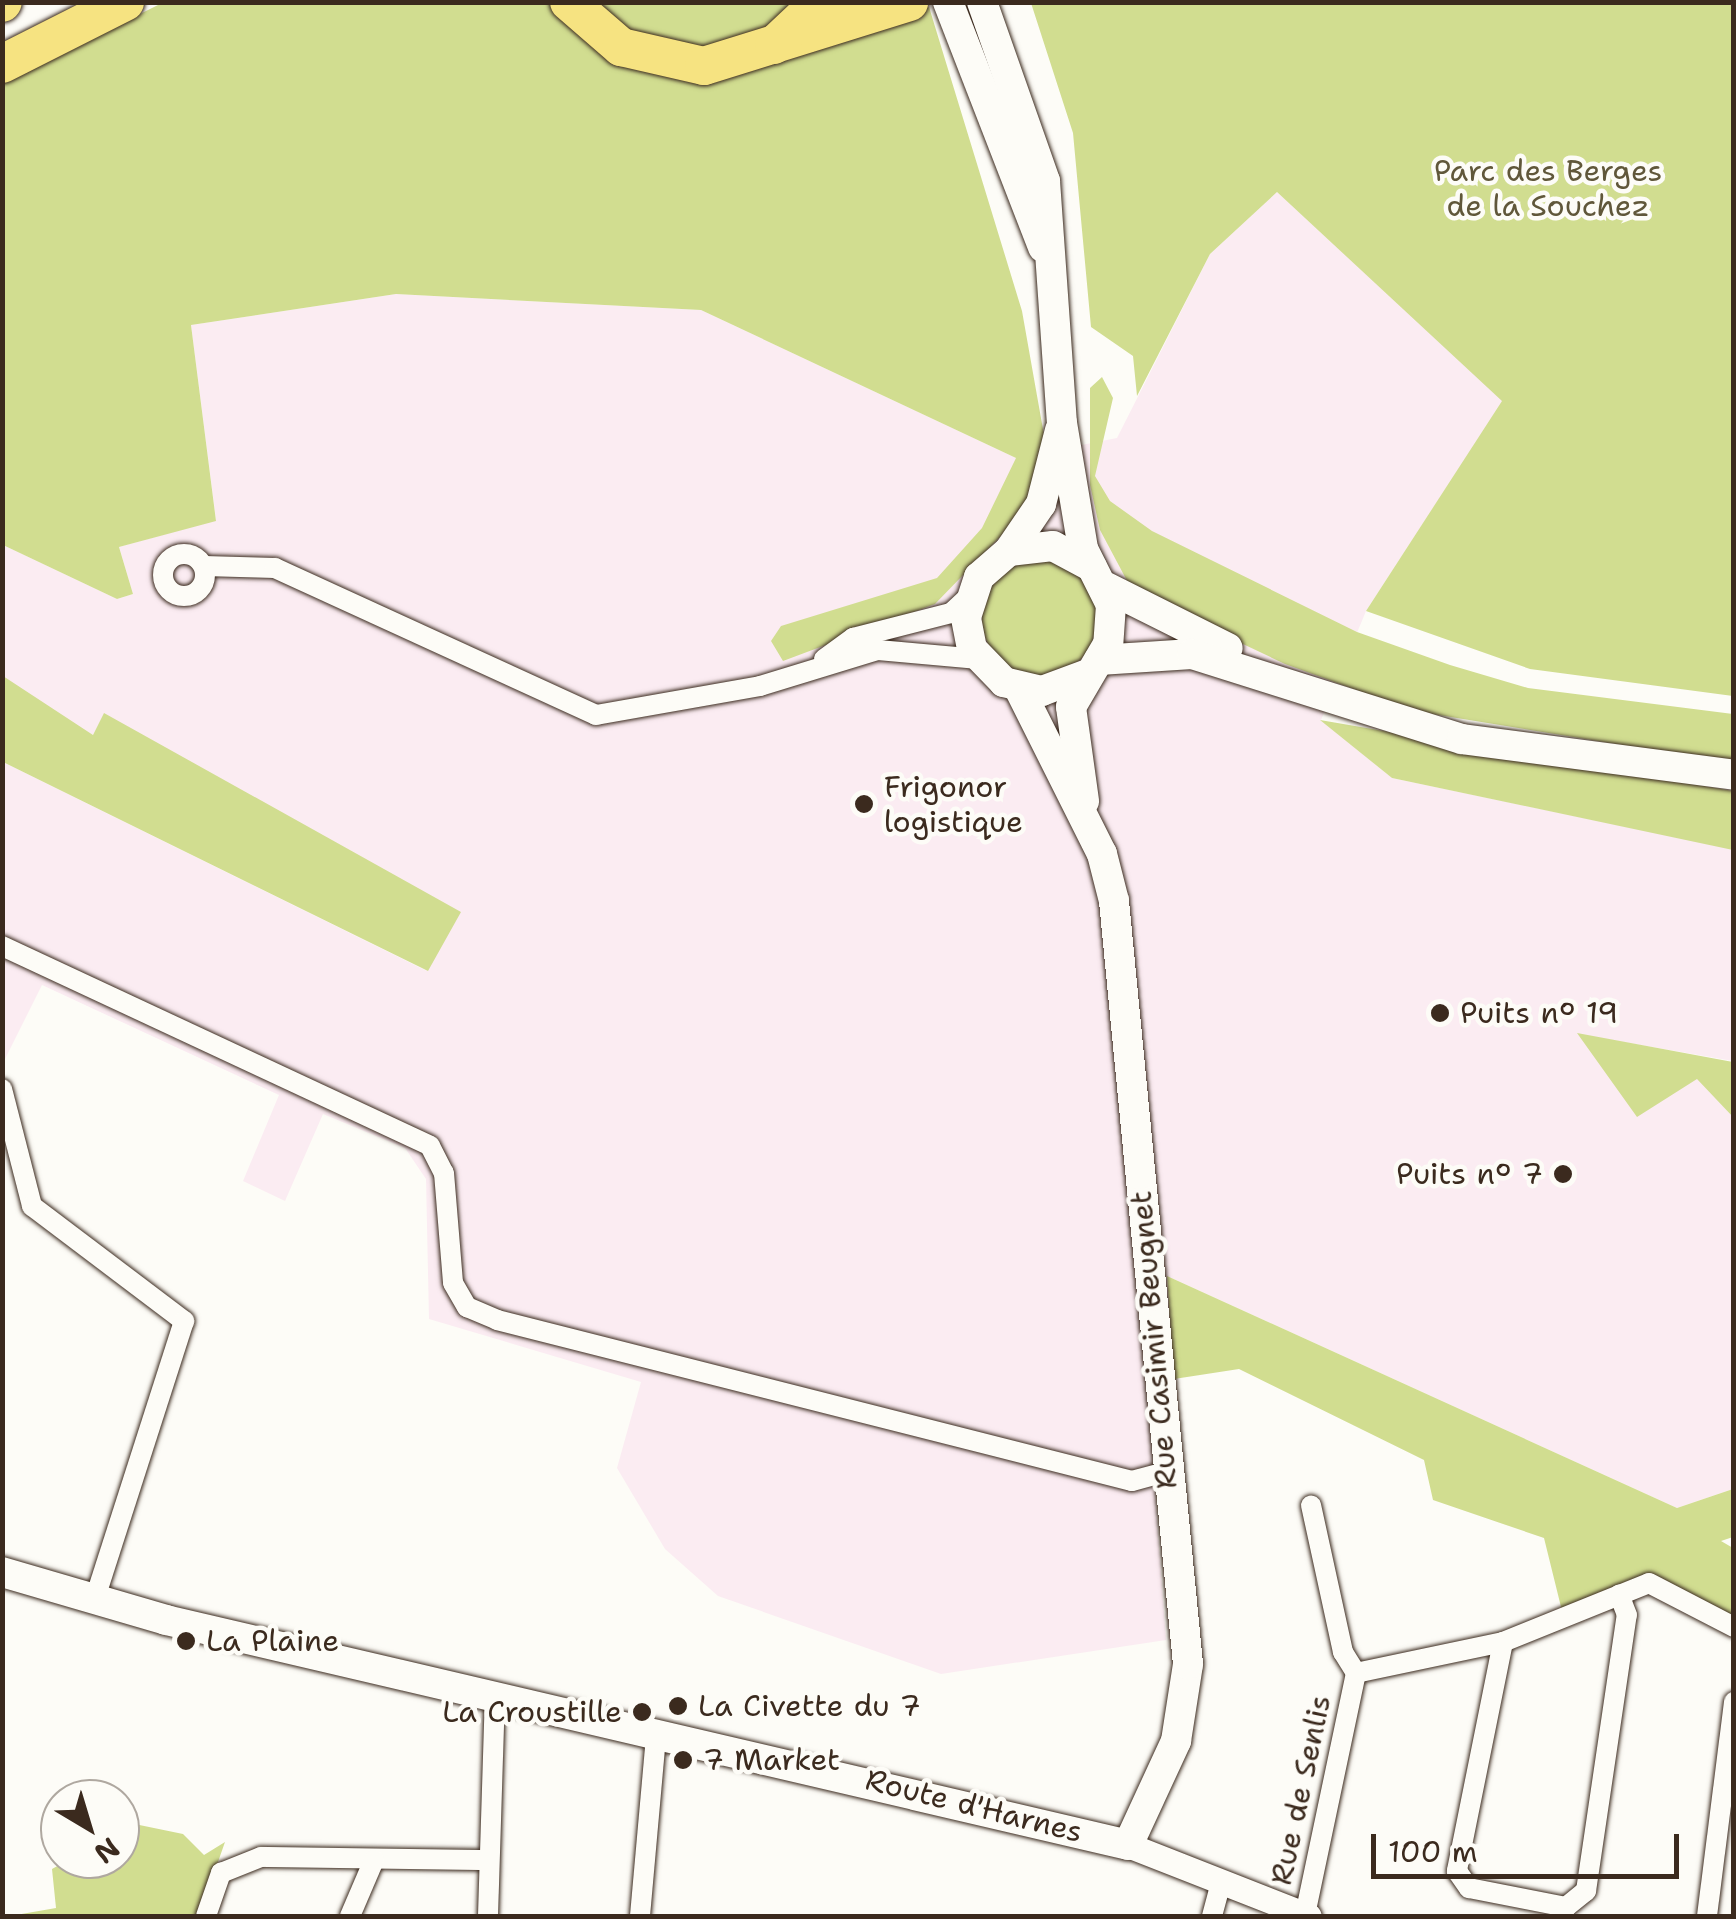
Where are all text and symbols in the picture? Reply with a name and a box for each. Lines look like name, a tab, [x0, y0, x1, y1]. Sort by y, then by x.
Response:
park label: Parc des Berges de la Souchez	[1434, 153, 1662, 224]
place label: Frigonor logistique	[884, 769, 1023, 840]
marker: Frigonor logistique	[853, 793, 875, 815]
place label: Puits n° 19	[1460, 995, 1618, 1031]
marker: Puits n° 19	[1429, 1002, 1451, 1024]
place label: Puits n° 7	[1396, 1156, 1543, 1192]
marker: Puits n° 7	[1552, 1163, 1574, 1185]
street label: Rue Casimir Beugnet	[1123, 1190, 1185, 1490]
place label: La Plaine	[206, 1623, 339, 1659]
marker: La Plaine	[175, 1630, 197, 1652]
place label: La Civette du 7	[698, 1688, 921, 1724]
street label: Rue de Senlis	[1263, 1692, 1339, 1888]
place label: La Croustille	[442, 1694, 622, 1730]
marker: La Civette du 7	[667, 1695, 689, 1717]
marker: La Croustille	[631, 1701, 653, 1723]
place label: 7 Market	[703, 1742, 840, 1778]
marker: 7 Market	[672, 1749, 694, 1771]
street label: Route d'Harnes	[862, 1762, 1086, 1850]
north arrow	[40, 1779, 140, 1879]
scale bar	[1376, 1814, 1684, 1876]
text: N	[87, 1829, 128, 1873]
text: 100 m	[1388, 1831, 1478, 1872]

